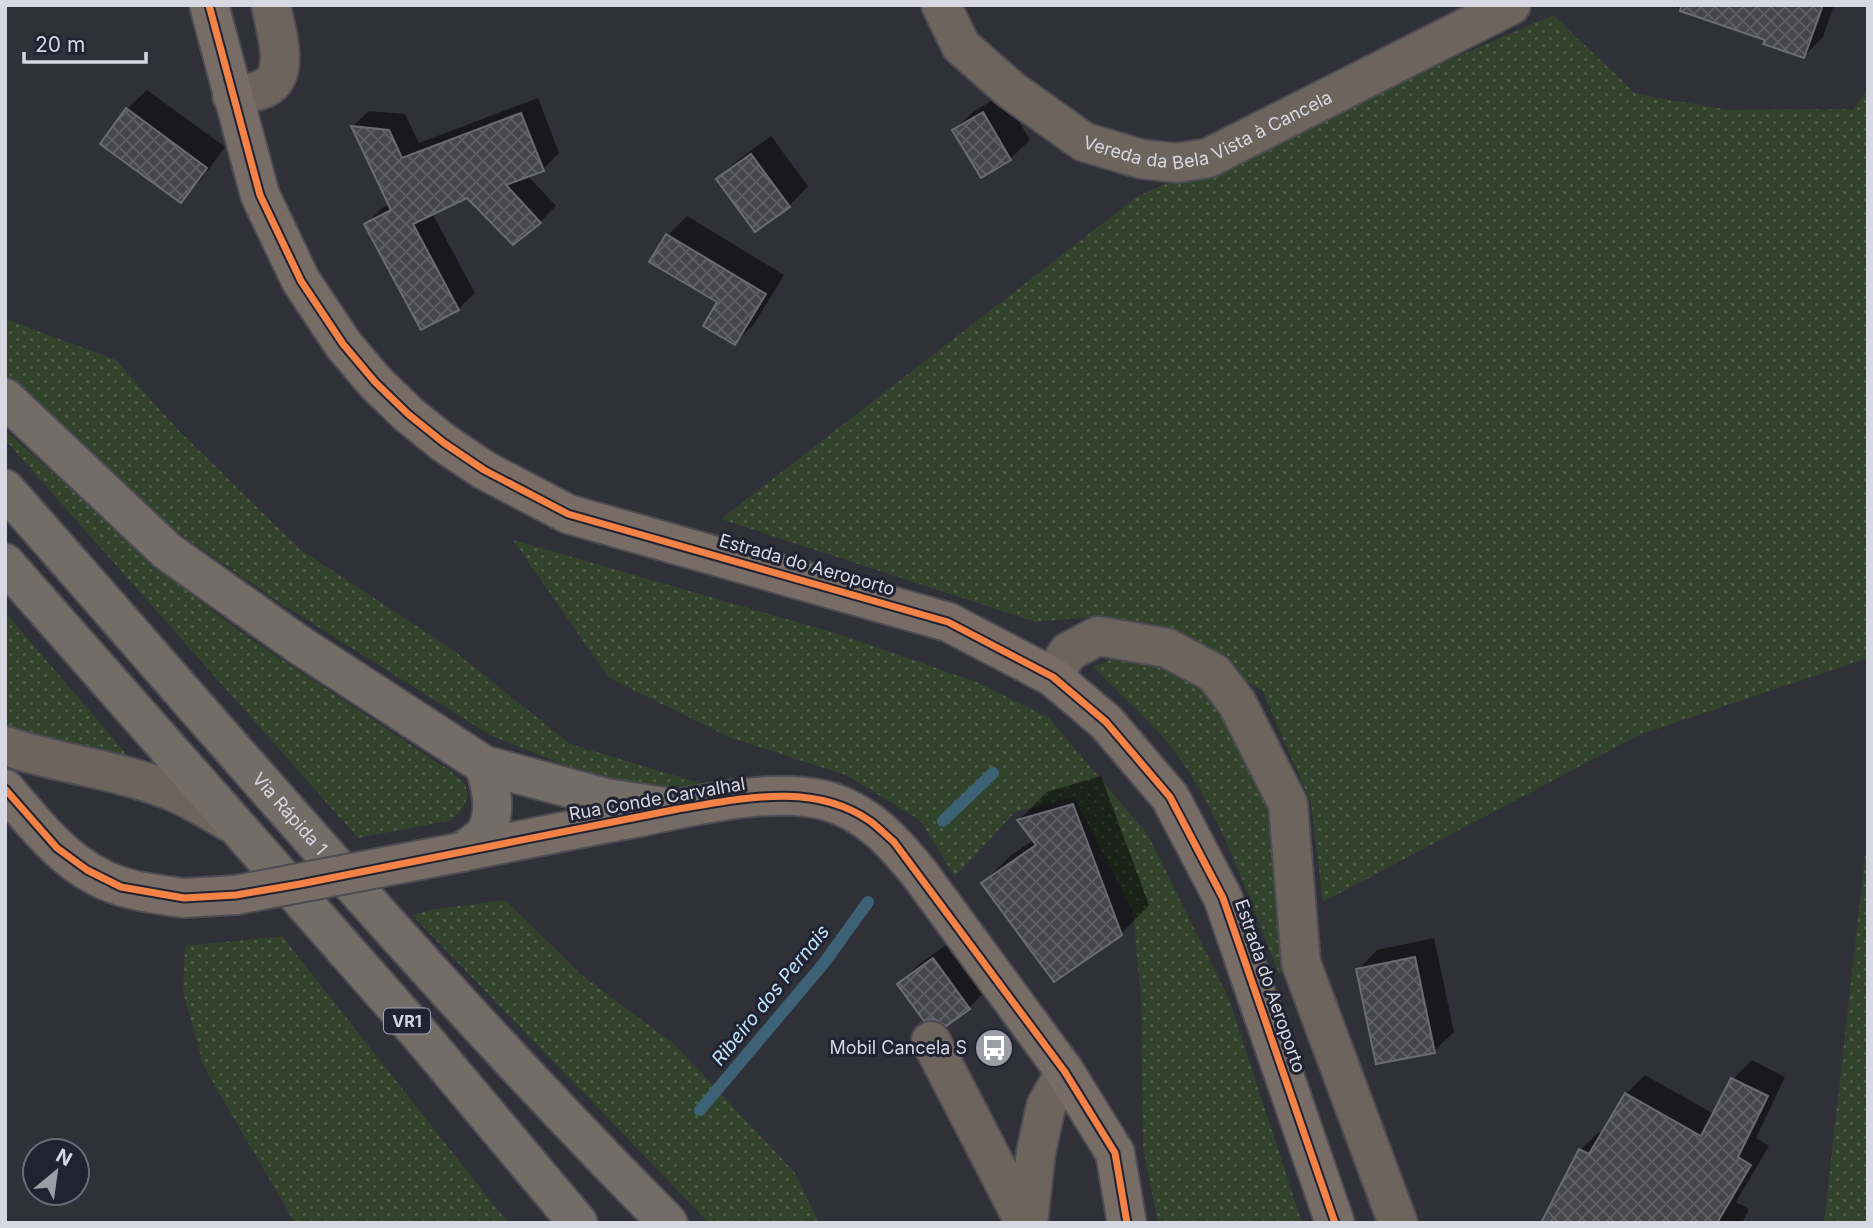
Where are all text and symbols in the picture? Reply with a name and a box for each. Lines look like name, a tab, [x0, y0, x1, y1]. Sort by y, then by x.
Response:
scale bar	[24, 21, 147, 65]
text: 20 m	[35, 32, 85, 57]
street label: Vereda da Bela Vista à Cancela	[1081, 86, 1335, 174]
street label: Estrada do Aeroporto	[717, 529, 897, 600]
street label: Via Rápida 1	[248, 768, 332, 859]
street label: Rua Conde Carvalhal	[567, 773, 747, 824]
street label: Estrada do Aeroporto	[1231, 897, 1310, 1075]
water label: Ribeiro dos Pernais	[707, 920, 834, 1070]
road number: VR1	[384, 1009, 430, 1034]
bus stop icon: Mobil Cancela S	[973, 1027, 1015, 1069]
place label: Mobil Cancela S	[829, 1037, 967, 1058]
north arrow	[21, 1137, 91, 1207]
text: N	[52, 1144, 76, 1171]

